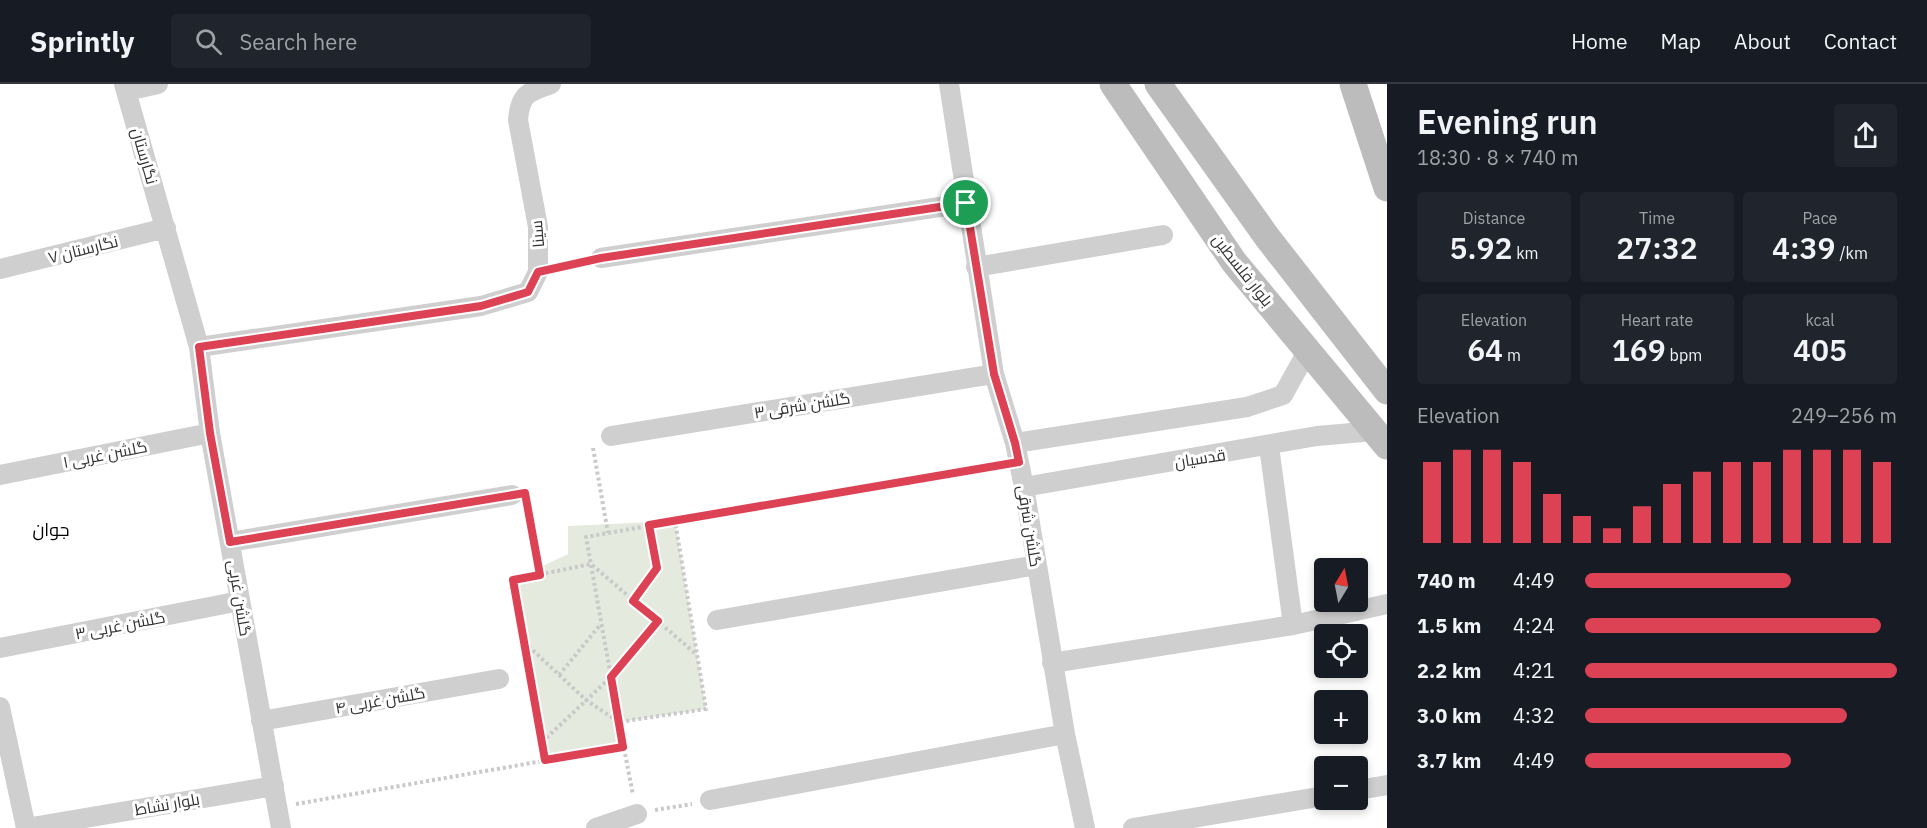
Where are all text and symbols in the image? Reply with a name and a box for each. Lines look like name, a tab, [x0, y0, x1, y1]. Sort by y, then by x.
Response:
search box	[171, 14, 591, 68]
text: Sprintly	[30, 23, 135, 60]
icon: search	[192, 25, 225, 58]
text: Search here	[240, 27, 357, 56]
text: Home	[1571, 27, 1628, 55]
text: Map	[1661, 27, 1701, 55]
text: About	[1734, 27, 1791, 55]
text: Contact	[1824, 27, 1897, 55]
text: Evening run	[1417, 100, 1598, 143]
button: share	[1834, 104, 1897, 167]
street label: نگارستان	[126, 125, 163, 187]
text: 18:30 · 8 × 740 m	[1417, 144, 1578, 171]
pin	[940, 177, 991, 228]
icon: arrive	[949, 186, 982, 219]
text: Distance	[1463, 208, 1525, 228]
text: Time	[1639, 208, 1675, 228]
text: Pace	[1803, 208, 1837, 228]
street label: سینا	[526, 219, 548, 249]
text: 5.92	[1449, 228, 1512, 267]
text: 27:32	[1616, 228, 1698, 267]
text: 4:39	[1772, 228, 1836, 267]
street label: بلوار فلسطین	[1208, 230, 1278, 311]
street label: نگارستان ۷	[46, 231, 120, 268]
text: km	[1512, 243, 1539, 263]
text: /km	[1836, 243, 1868, 263]
text: Elevation	[1461, 310, 1527, 330]
text: Heart rate	[1621, 310, 1693, 330]
text: kcal	[1805, 310, 1835, 330]
text: 64	[1467, 330, 1503, 369]
text: 169	[1612, 330, 1666, 369]
text: 405	[1793, 330, 1847, 369]
text: m	[1503, 345, 1521, 365]
text: bpm	[1666, 345, 1702, 365]
street label: گلشن شرقی ۳	[752, 388, 852, 423]
text: Elevation	[1417, 402, 1500, 429]
text: 249–256 m	[1791, 402, 1897, 429]
street label: گلشن غربی ۱	[61, 436, 149, 473]
street label: قدسیان	[1173, 444, 1227, 473]
street label: گلشن شرقی	[1013, 484, 1046, 569]
district label: جوان	[32, 518, 70, 541]
street label: گلشن غربی	[223, 558, 256, 638]
north arrow	[1314, 558, 1368, 612]
map controls	[1314, 558, 1368, 810]
text: 740 m	[1417, 567, 1476, 594]
text: 4:49	[1513, 567, 1555, 594]
street label: گلشن غربی ۳	[73, 606, 167, 645]
text: 1.5 km	[1417, 612, 1481, 639]
text: 4:24	[1513, 612, 1555, 639]
button: locate	[1314, 624, 1368, 678]
text: 2.2 km	[1417, 657, 1481, 684]
text: 4:21	[1513, 657, 1555, 684]
street label: گلشن غربی ۴	[333, 682, 427, 719]
button: +	[1314, 690, 1368, 744]
text: 3.0 km	[1417, 702, 1481, 729]
text: 4:32	[1513, 702, 1555, 729]
text: 3.7 km	[1417, 747, 1481, 774]
text: 4:49	[1513, 747, 1555, 774]
button: −	[1314, 756, 1368, 810]
street label: بلوار نشاط	[133, 788, 201, 820]

